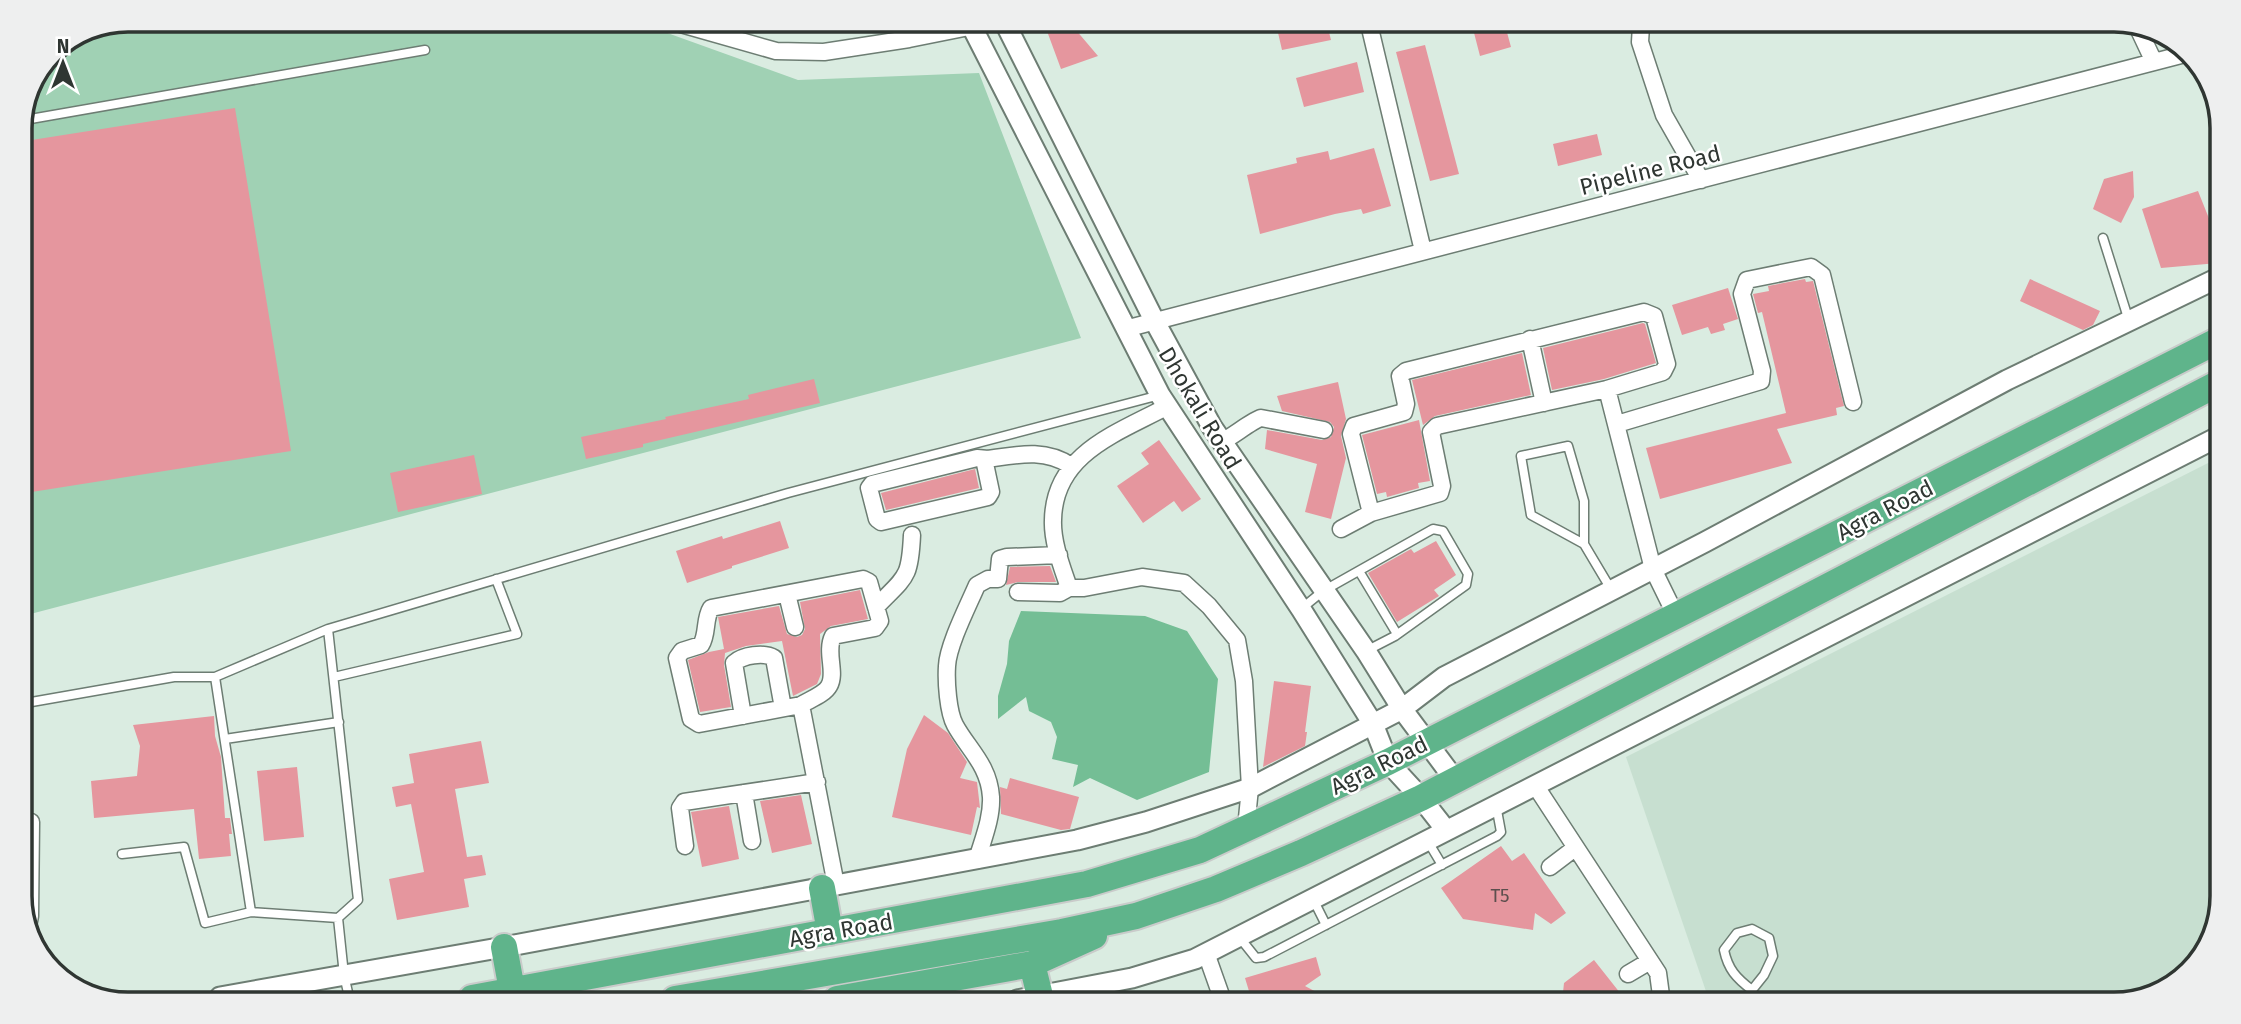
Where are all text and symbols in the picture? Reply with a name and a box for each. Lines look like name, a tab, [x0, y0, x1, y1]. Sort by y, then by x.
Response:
north arrow	[28, 28, 98, 98]
text: N	[57, 35, 69, 58]
street label: Pipeline Road	[1577, 139, 1723, 201]
street label: Dhokali Road	[1153, 342, 1247, 474]
street label: Agra Road	[1832, 474, 1938, 546]
street label: Agra Road	[1326, 729, 1432, 801]
house number: T5	[1491, 884, 1509, 907]
street label: Agra Road	[787, 907, 895, 953]

